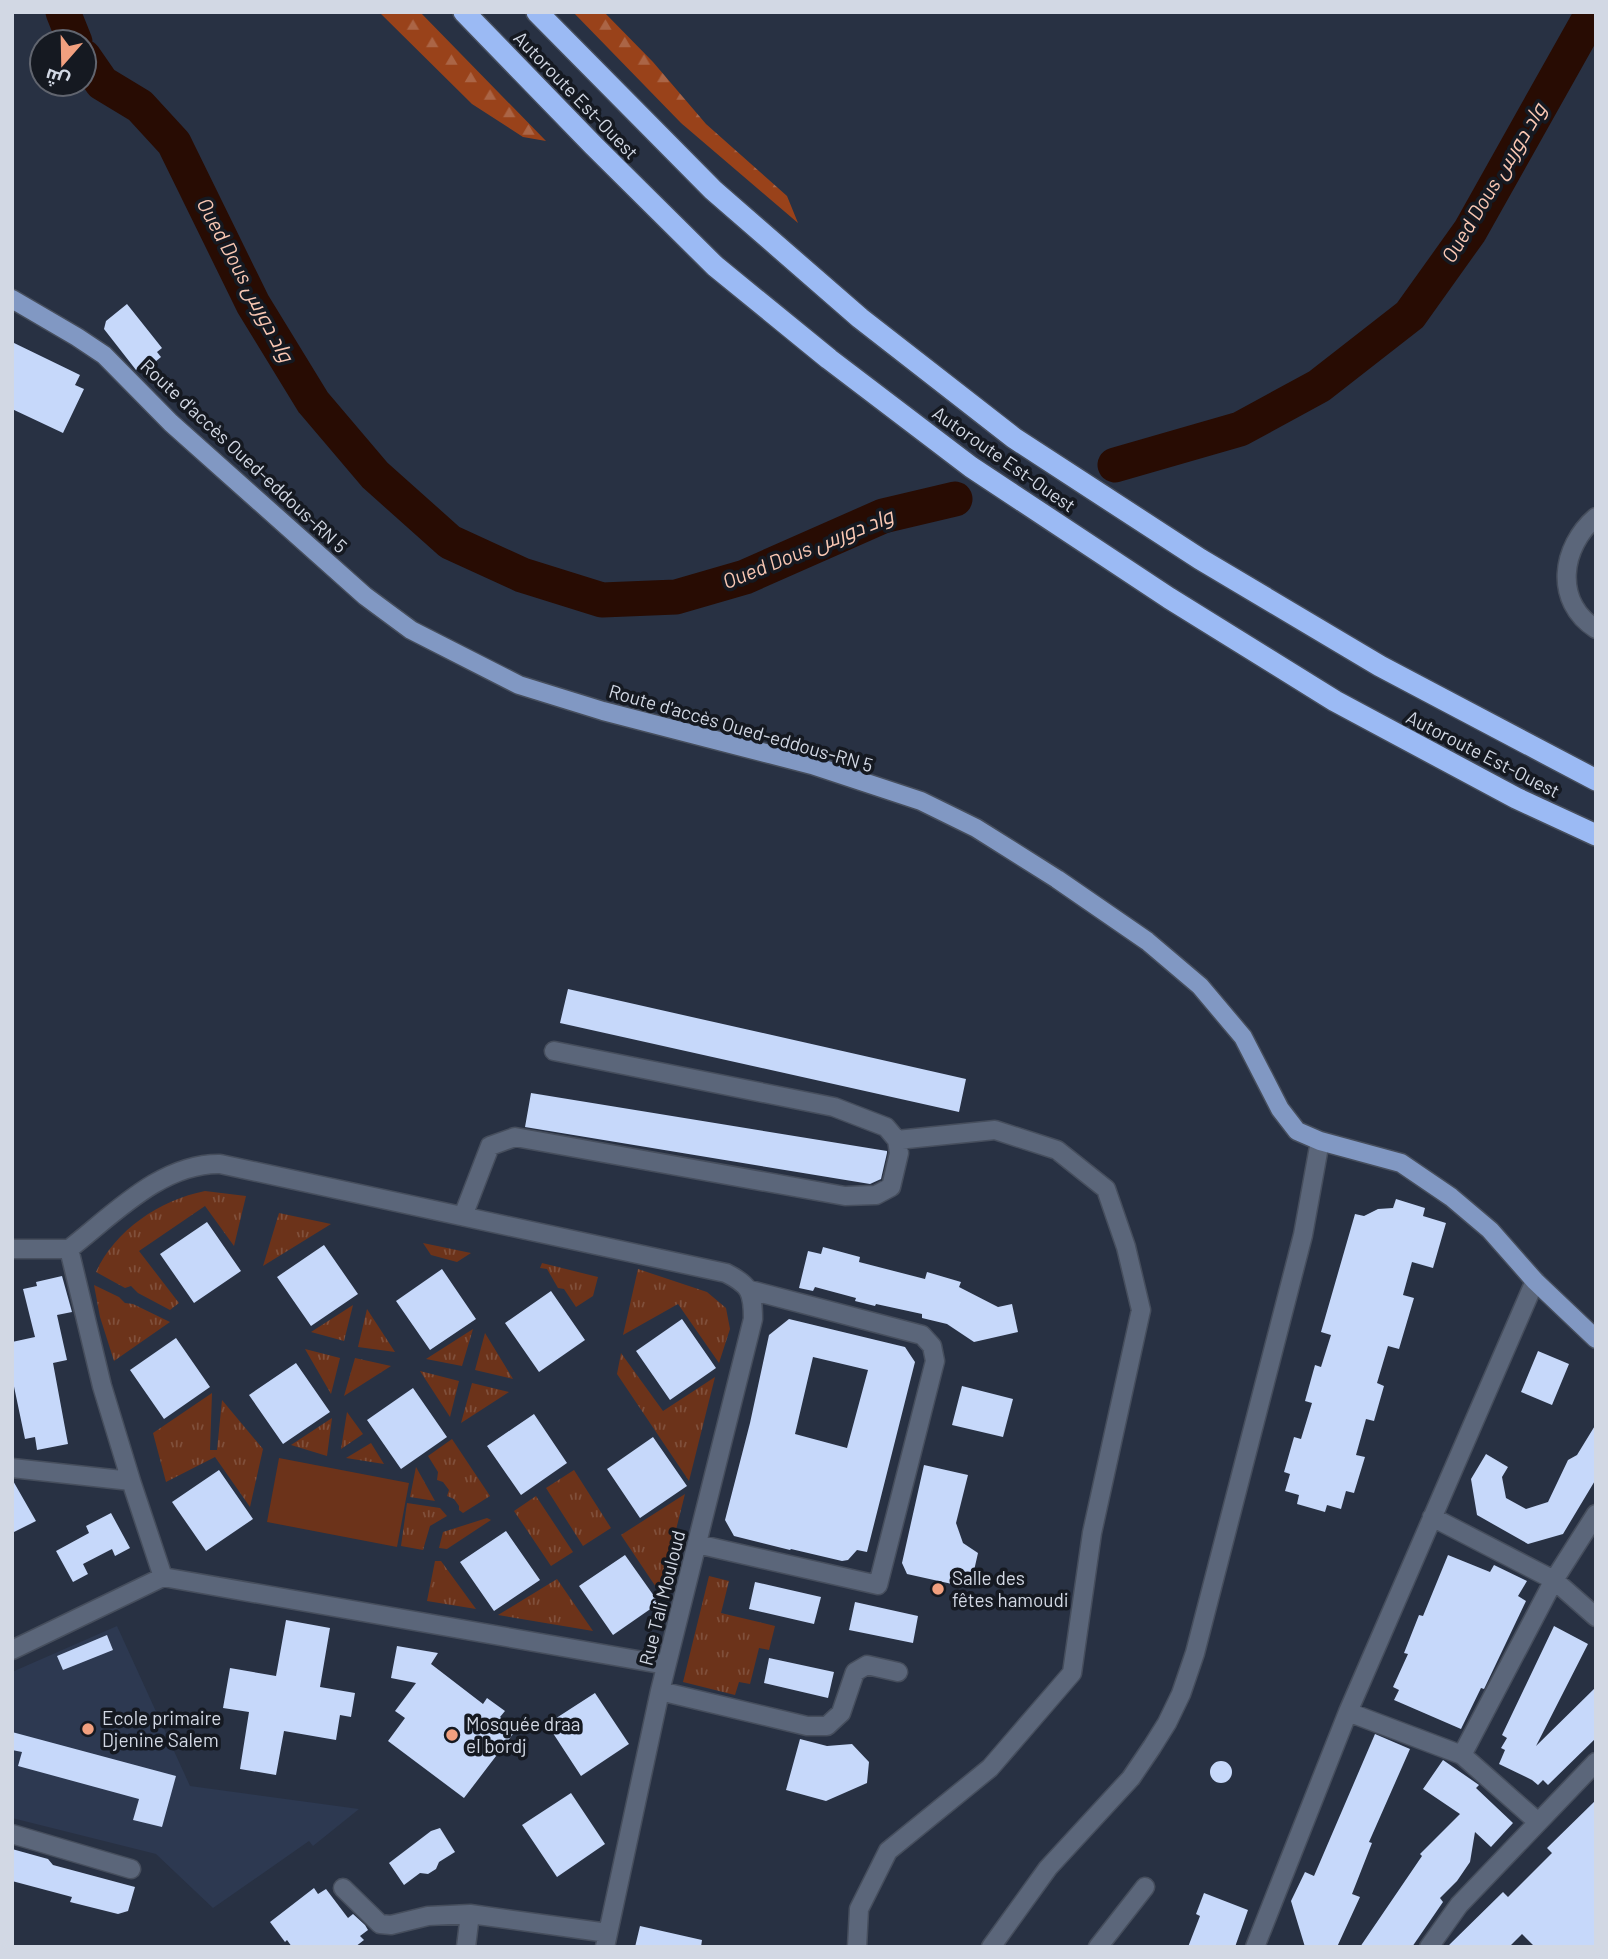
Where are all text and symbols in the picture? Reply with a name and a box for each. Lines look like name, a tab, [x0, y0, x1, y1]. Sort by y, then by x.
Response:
street label: Autoroute Est-Ouest	[509, 26, 643, 164]
north arrow	[28, 28, 98, 98]
text: ش	[42, 64, 73, 94]
water label: Oued Dous واد دورس	[1435, 96, 1553, 268]
water label: Oued Dous واد دورس	[191, 193, 301, 368]
street label: Route d'accès Oued-eddous-RN 5	[136, 354, 352, 557]
street label: Autoroute Est-Ouest	[928, 401, 1080, 517]
water label: Oued Dous واد دورس	[718, 501, 899, 595]
street label: Route d'accès Oued-eddous-RN 5	[606, 679, 876, 776]
street label: Autoroute Est-Ouest	[1403, 705, 1564, 802]
street label: Rue Tali Mouloud	[634, 1528, 689, 1668]
place label: Salle des fêtes hamoudi	[952, 1566, 1069, 1611]
marker: Salle des fêtes hamoudi	[930, 1581, 946, 1597]
place label: Ecole primaire Djenine Salem	[102, 1706, 221, 1751]
place label: Mosquée draa el bordj	[466, 1712, 580, 1757]
marker: Ecole primaire Djenine Salem	[80, 1721, 96, 1737]
marker: Mosquée draa el bordj	[444, 1727, 460, 1743]

